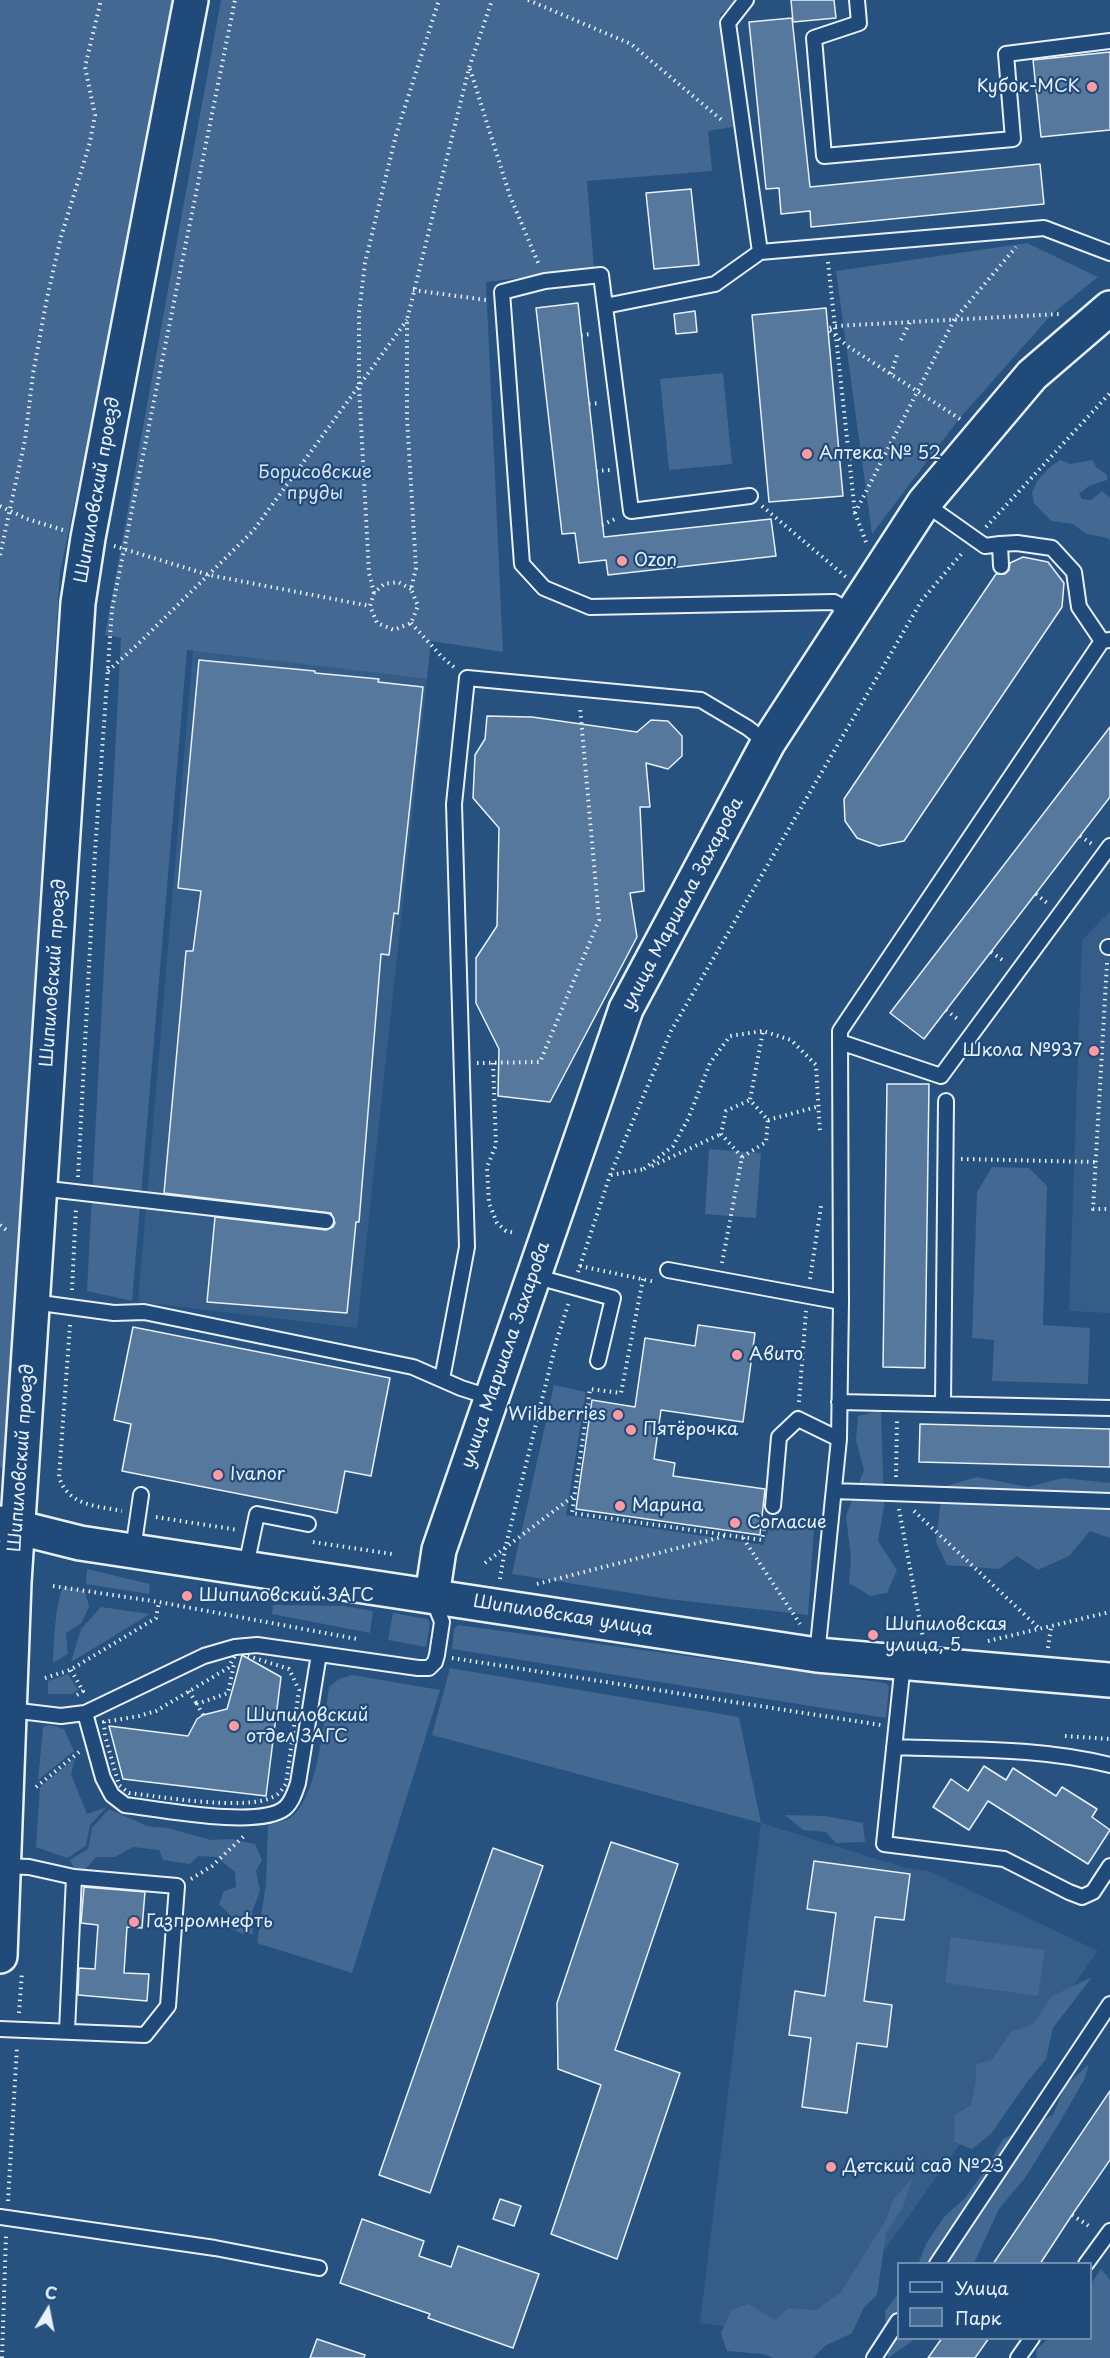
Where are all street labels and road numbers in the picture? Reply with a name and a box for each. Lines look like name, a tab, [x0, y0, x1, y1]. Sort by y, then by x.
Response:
street label: Шипиловский проезд	[71, 395, 125, 585]
street label: улица Маршала Захарова	[618, 794, 748, 1014]
street label: Шипиловский проезд	[37, 878, 71, 1068]
street label: улица Маршала Захарова	[457, 1239, 555, 1471]
street label: Шипиловский проезд	[5, 1363, 39, 1553]
street label: Шипиловская улица	[472, 1591, 654, 1641]

